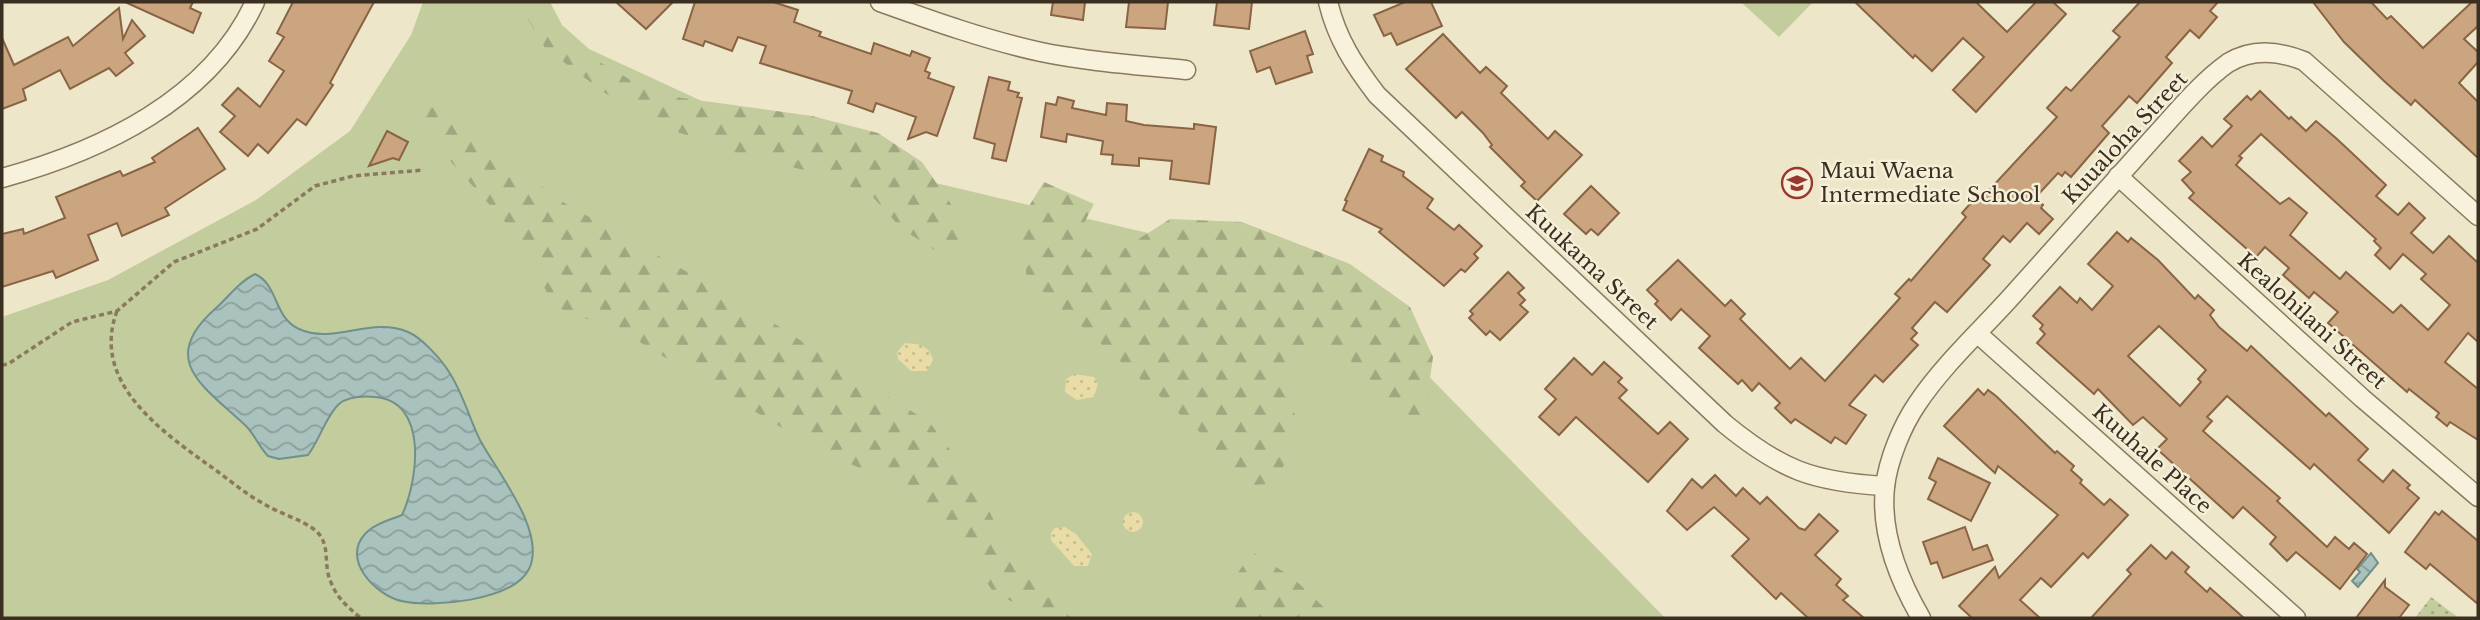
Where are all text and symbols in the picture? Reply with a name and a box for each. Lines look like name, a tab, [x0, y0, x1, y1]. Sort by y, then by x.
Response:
street label: Kuualoha Street	[2057, 66, 2193, 210]
place label: Maui Waena Intermediate School	[1820, 158, 2040, 208]
school or university icon: Maui Waena Intermediate School	[1780, 166, 1814, 200]
street label: Kuukama Street	[1520, 199, 1664, 335]
street label: Kealohilani Street	[2232, 247, 2392, 395]
street label: Kuuhale Place	[2087, 399, 2217, 519]

